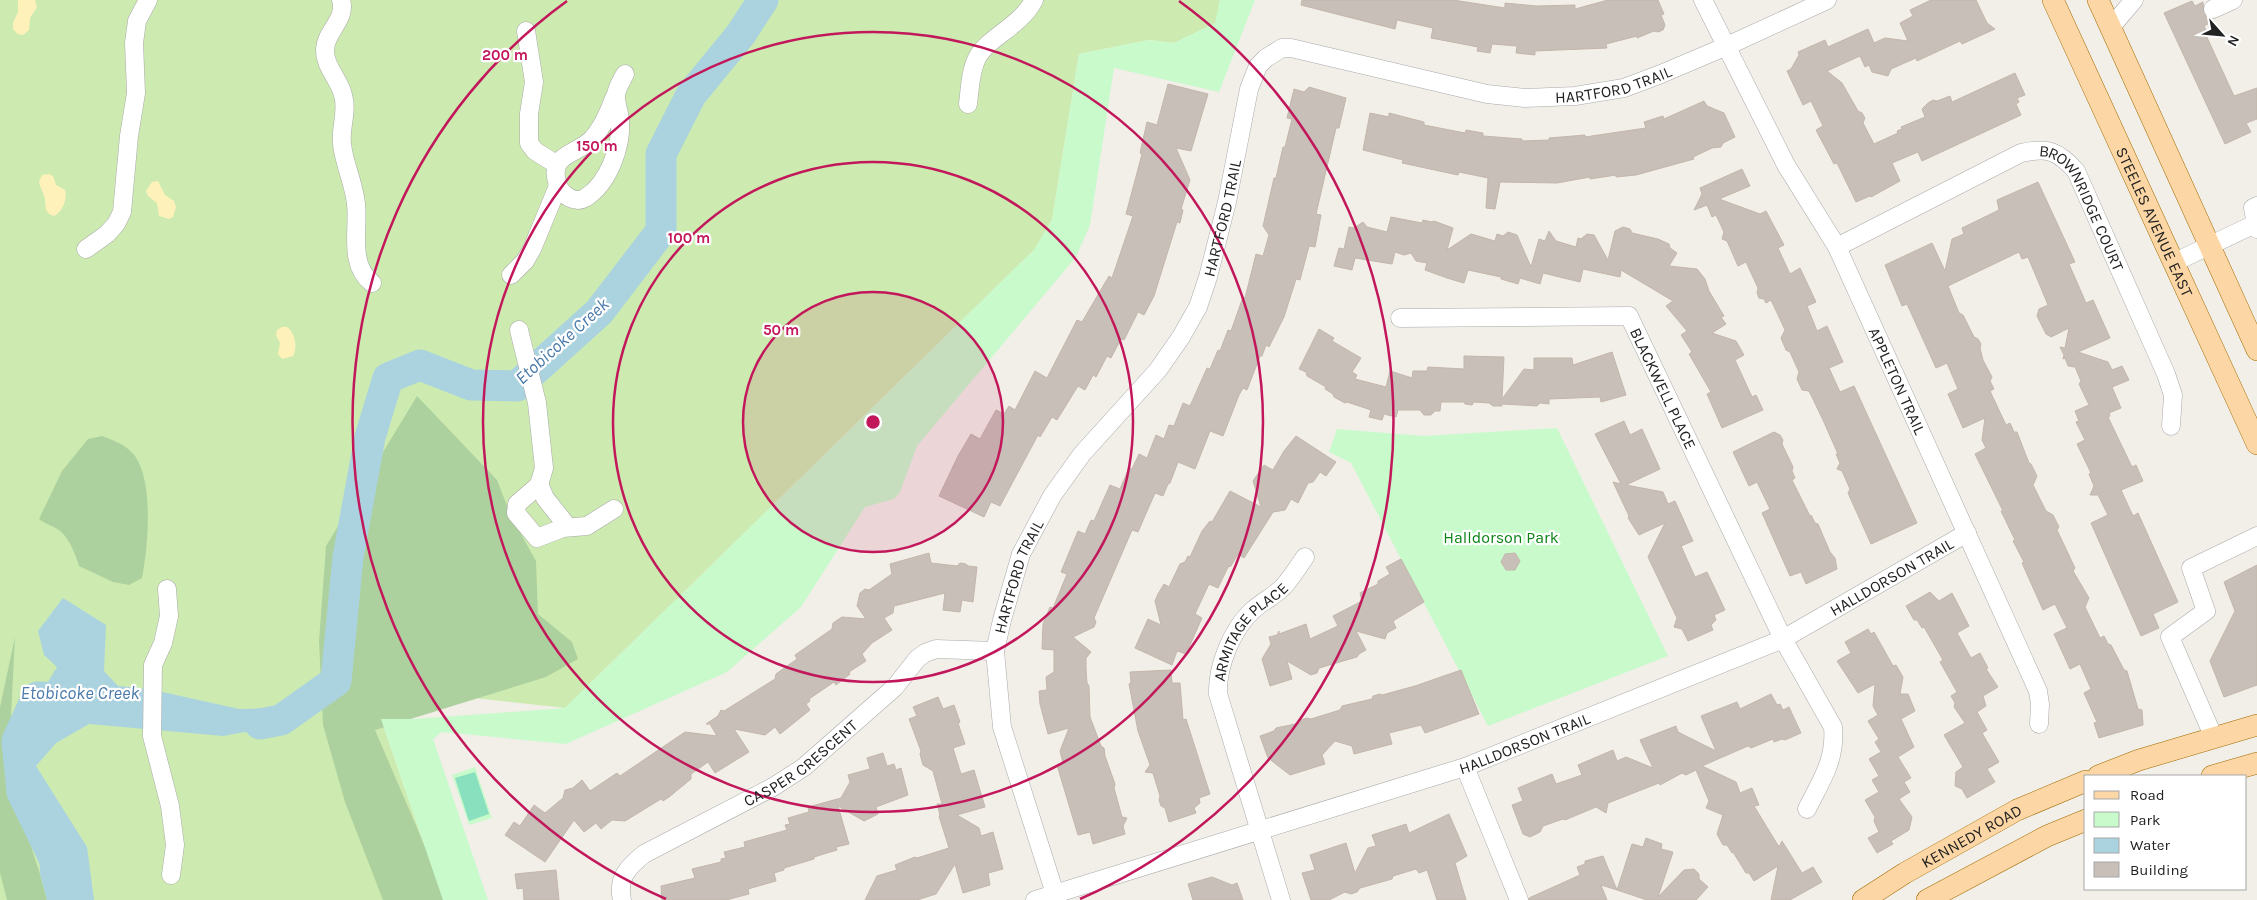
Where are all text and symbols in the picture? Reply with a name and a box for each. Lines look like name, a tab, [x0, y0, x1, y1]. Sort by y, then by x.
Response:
north arrow	[2197, 10, 2247, 60]
text: N	[2223, 32, 2243, 49]
text: 200 m	[482, 46, 528, 64]
street label: HARTFORD TRAIL	[1555, 61, 1675, 107]
text: 150 m	[576, 137, 618, 155]
street label: BROWNRIDGE COURT	[2038, 141, 2128, 274]
street label: STEELES AVENUE EAST	[2112, 144, 2197, 300]
street label: HARTFORD TRAIL	[1199, 157, 1245, 279]
text: 100 m	[668, 229, 710, 247]
water label: Etobicoke Creek	[511, 293, 614, 389]
text: 50 m	[763, 321, 799, 339]
street label: BLACKWELL PLACE	[1626, 324, 1700, 452]
street label: APPLETON TRAIL	[1865, 324, 1930, 438]
centre of rings	[864, 413, 882, 431]
street label: HARTFORD TRAIL	[990, 516, 1048, 635]
park label: Halldorson Park	[1443, 528, 1559, 547]
street label: HALLDORSON TRAIL	[1827, 534, 1957, 620]
street label: ARMITAGE PLACE	[1210, 579, 1292, 683]
water label: Etobicoke Creek	[21, 682, 140, 704]
street label: HALLDORSON TRAIL	[1457, 709, 1593, 778]
street label: CASPER CRESCENT	[740, 716, 861, 811]
legend	[2084, 775, 2247, 890]
text: Road	[2130, 786, 2165, 804]
street label: KENNEDY ROAD	[1918, 800, 2025, 872]
text: Park	[2130, 811, 2160, 829]
text: Water	[2130, 836, 2171, 854]
text: Building	[2130, 861, 2188, 879]

